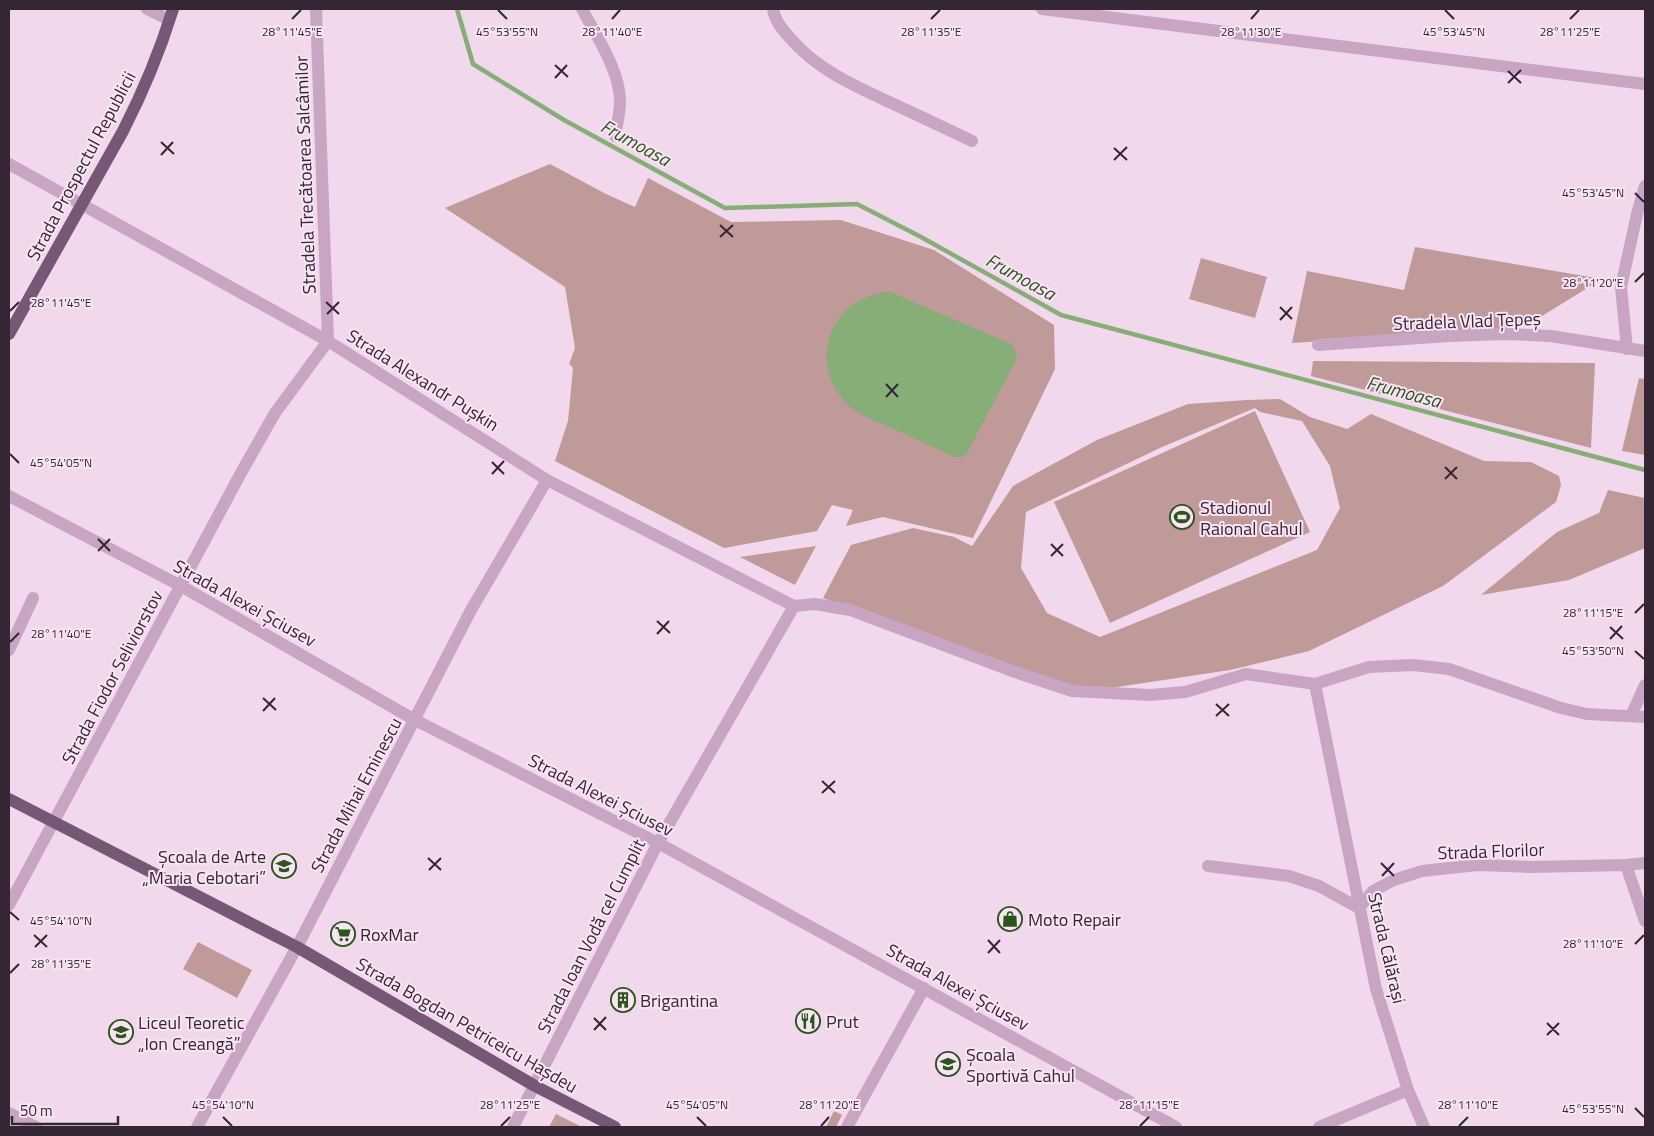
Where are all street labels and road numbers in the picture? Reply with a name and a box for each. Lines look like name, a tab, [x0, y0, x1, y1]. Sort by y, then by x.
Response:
street label: Stradela Trecătoarea Salcâmilor	[287, 55, 323, 295]
street label: Strada Prospectul Republicii	[20, 66, 142, 266]
street label: Stradela Vlad Țepeş	[1393, 305, 1541, 337]
street label: Strada Alexandr Pușkin	[342, 322, 504, 438]
street label: Strada Alexei Șciusev	[169, 553, 322, 654]
street label: Strada Fiodor Seliviorstov	[55, 585, 170, 769]
street label: Strada Mihai Eminescu	[304, 712, 408, 878]
street label: Strada Alexei Șciusev	[524, 747, 679, 843]
street label: Strada Ioan Vodă cel Cumplit	[530, 833, 652, 1038]
street label: Strada Florilor	[1437, 836, 1545, 866]
street label: Strada Călărași	[1361, 890, 1413, 1006]
street label: Strada Alexei Șciusev	[882, 937, 1035, 1038]
street label: Strada Bogdan Petriceicu Hașdeu	[351, 950, 583, 1100]

